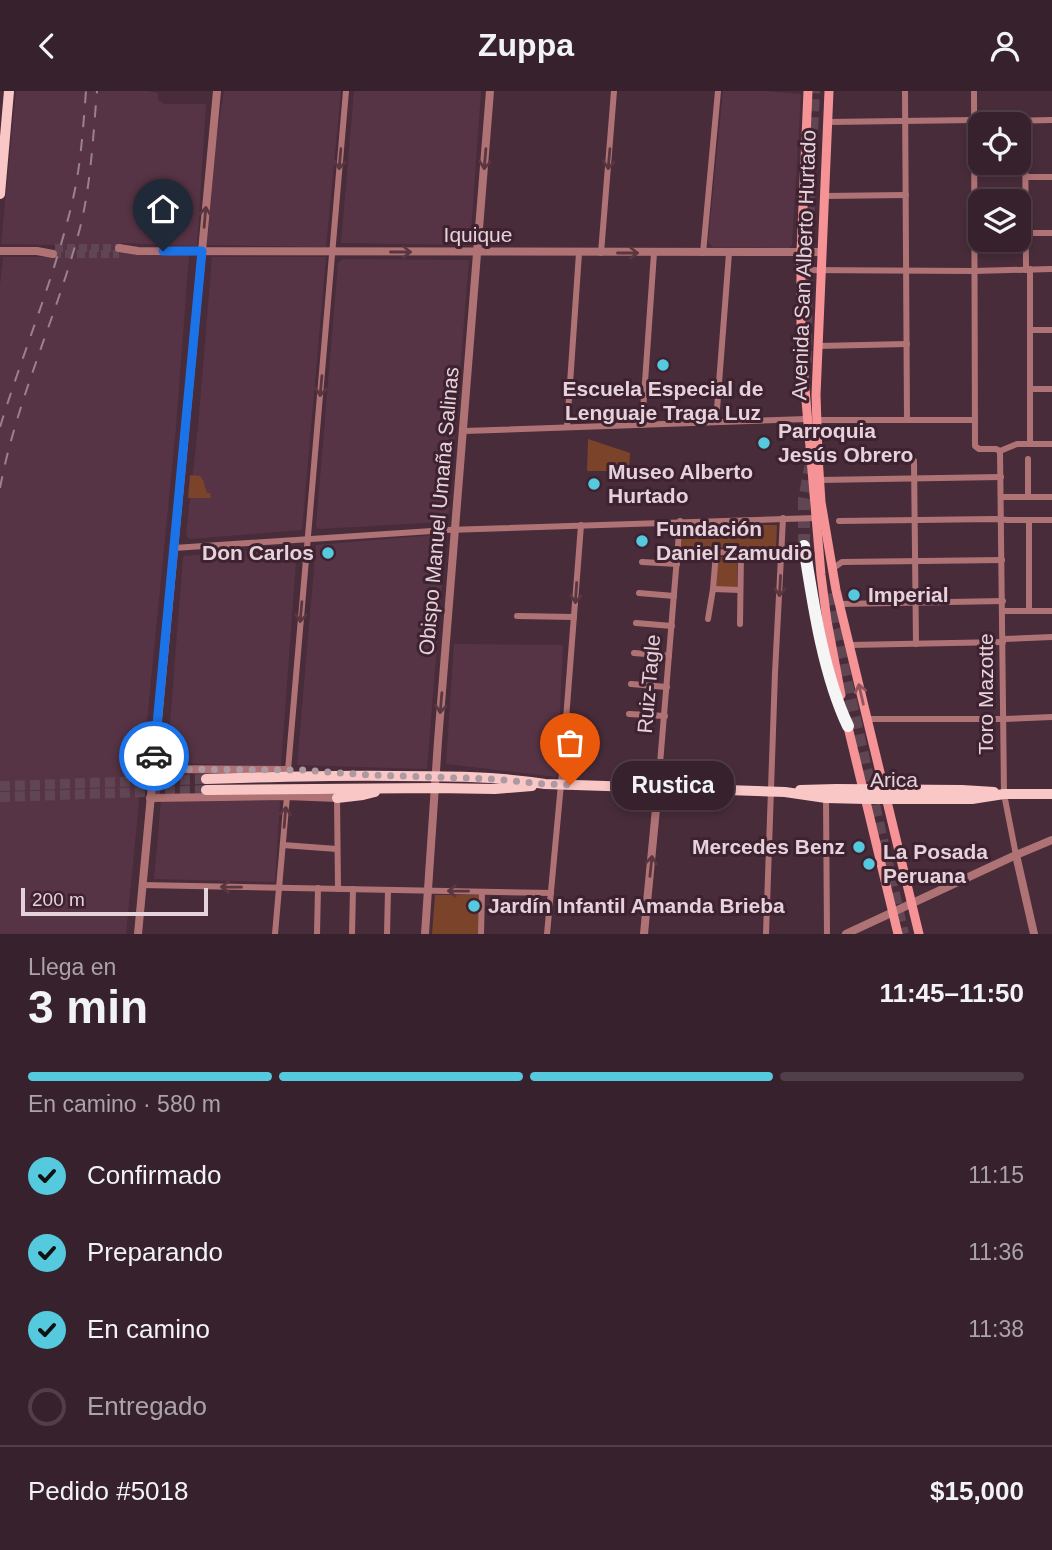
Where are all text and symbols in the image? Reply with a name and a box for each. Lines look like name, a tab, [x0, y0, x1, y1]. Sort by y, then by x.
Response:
icon: back	[28, 27, 66, 65]
text: Zuppa	[478, 27, 574, 63]
icon: person	[986, 27, 1024, 65]
map controls	[968, 112, 1031, 252]
button: locate	[968, 112, 1031, 175]
street label: Avenida San Alberto Hurtado	[787, 129, 820, 401]
one-way arrow	[333, 147, 346, 170]
one-way arrow	[478, 147, 491, 170]
one-way arrow	[602, 147, 615, 170]
pin	[133, 179, 193, 251]
button: layers	[968, 189, 1031, 252]
icon: home	[144, 190, 182, 228]
one-way arrow	[199, 207, 212, 229]
street label: Iquique	[444, 223, 512, 246]
one-way arrow	[389, 245, 412, 259]
one-way arrow	[616, 246, 639, 260]
marker: Escuela Especial de Lenguaje Traga Luz	[655, 357, 671, 373]
street label: Obispo Manuel Umaña Salinas	[414, 366, 463, 656]
one-way arrow	[314, 374, 327, 396]
place label: Escuela Especial de Lenguaje Traga Luz	[563, 377, 763, 424]
place label: Parroquia Jesús Obrero	[778, 419, 913, 466]
marker: Parroquia Jesús Obrero	[756, 435, 772, 451]
place label: Museo Alberto Hurtado	[608, 460, 753, 507]
marker: Museo Alberto Hurtado	[586, 476, 602, 492]
place label: Fundación Daniel Zamudio	[656, 517, 812, 564]
marker: Fundación Daniel Zamudio	[634, 533, 650, 549]
place label: Don Carlos	[202, 541, 314, 564]
marker: Don Carlos	[320, 545, 336, 561]
one-way arrow	[773, 575, 786, 598]
one-way arrow	[569, 581, 582, 604]
place label: Imperial	[868, 583, 949, 606]
marker: Imperial	[846, 587, 862, 603]
one-way arrow	[294, 601, 307, 623]
street label: Toro Mazotte	[974, 633, 997, 755]
street label: Ruiz-Tagle	[633, 634, 664, 734]
one-way arrow	[854, 683, 867, 706]
one-way arrow	[434, 692, 447, 714]
pin	[540, 713, 600, 785]
courier	[119, 721, 189, 791]
icon: bag	[551, 724, 589, 762]
icon: car	[135, 737, 173, 775]
callout: Rustica	[612, 761, 734, 809]
street label: Arica	[870, 768, 918, 791]
text: Rustica	[631, 772, 715, 798]
one-way arrow	[279, 806, 292, 829]
place label: Mercedes Benz	[692, 835, 845, 858]
marker: Mercedes Benz	[851, 839, 867, 855]
place label: La Posada Peruana	[883, 840, 988, 887]
one-way arrow	[645, 855, 658, 878]
marker: La Posada Peruana	[861, 856, 877, 872]
one-way arrow	[220, 880, 243, 893]
scale bar	[21, 885, 208, 917]
one-way arrow	[447, 885, 470, 898]
text: 200 m	[32, 889, 85, 910]
place label: Jardín Infantil Amanda Brieba	[488, 894, 785, 917]
marker: Jardín Infantil Amanda Brieba	[466, 898, 482, 914]
text: Llega en	[28, 954, 116, 980]
text: 11:45–11:50	[879, 978, 1024, 1008]
text: 3 min	[28, 981, 148, 1033]
text: En camino · 580 m	[28, 1091, 221, 1117]
icon: check	[28, 1157, 66, 1195]
text: Confirmado	[87, 1160, 221, 1190]
text: 11:15	[968, 1162, 1024, 1188]
icon: check	[28, 1234, 66, 1272]
text: Preparando	[87, 1237, 223, 1267]
text: 11:36	[968, 1239, 1024, 1265]
icon: check	[28, 1311, 66, 1349]
text: En camino	[87, 1314, 210, 1344]
text: 11:38	[968, 1316, 1024, 1342]
text: Entregado	[87, 1391, 207, 1421]
text: Pedido #5018	[28, 1476, 188, 1506]
text: $15,000	[930, 1476, 1024, 1506]

